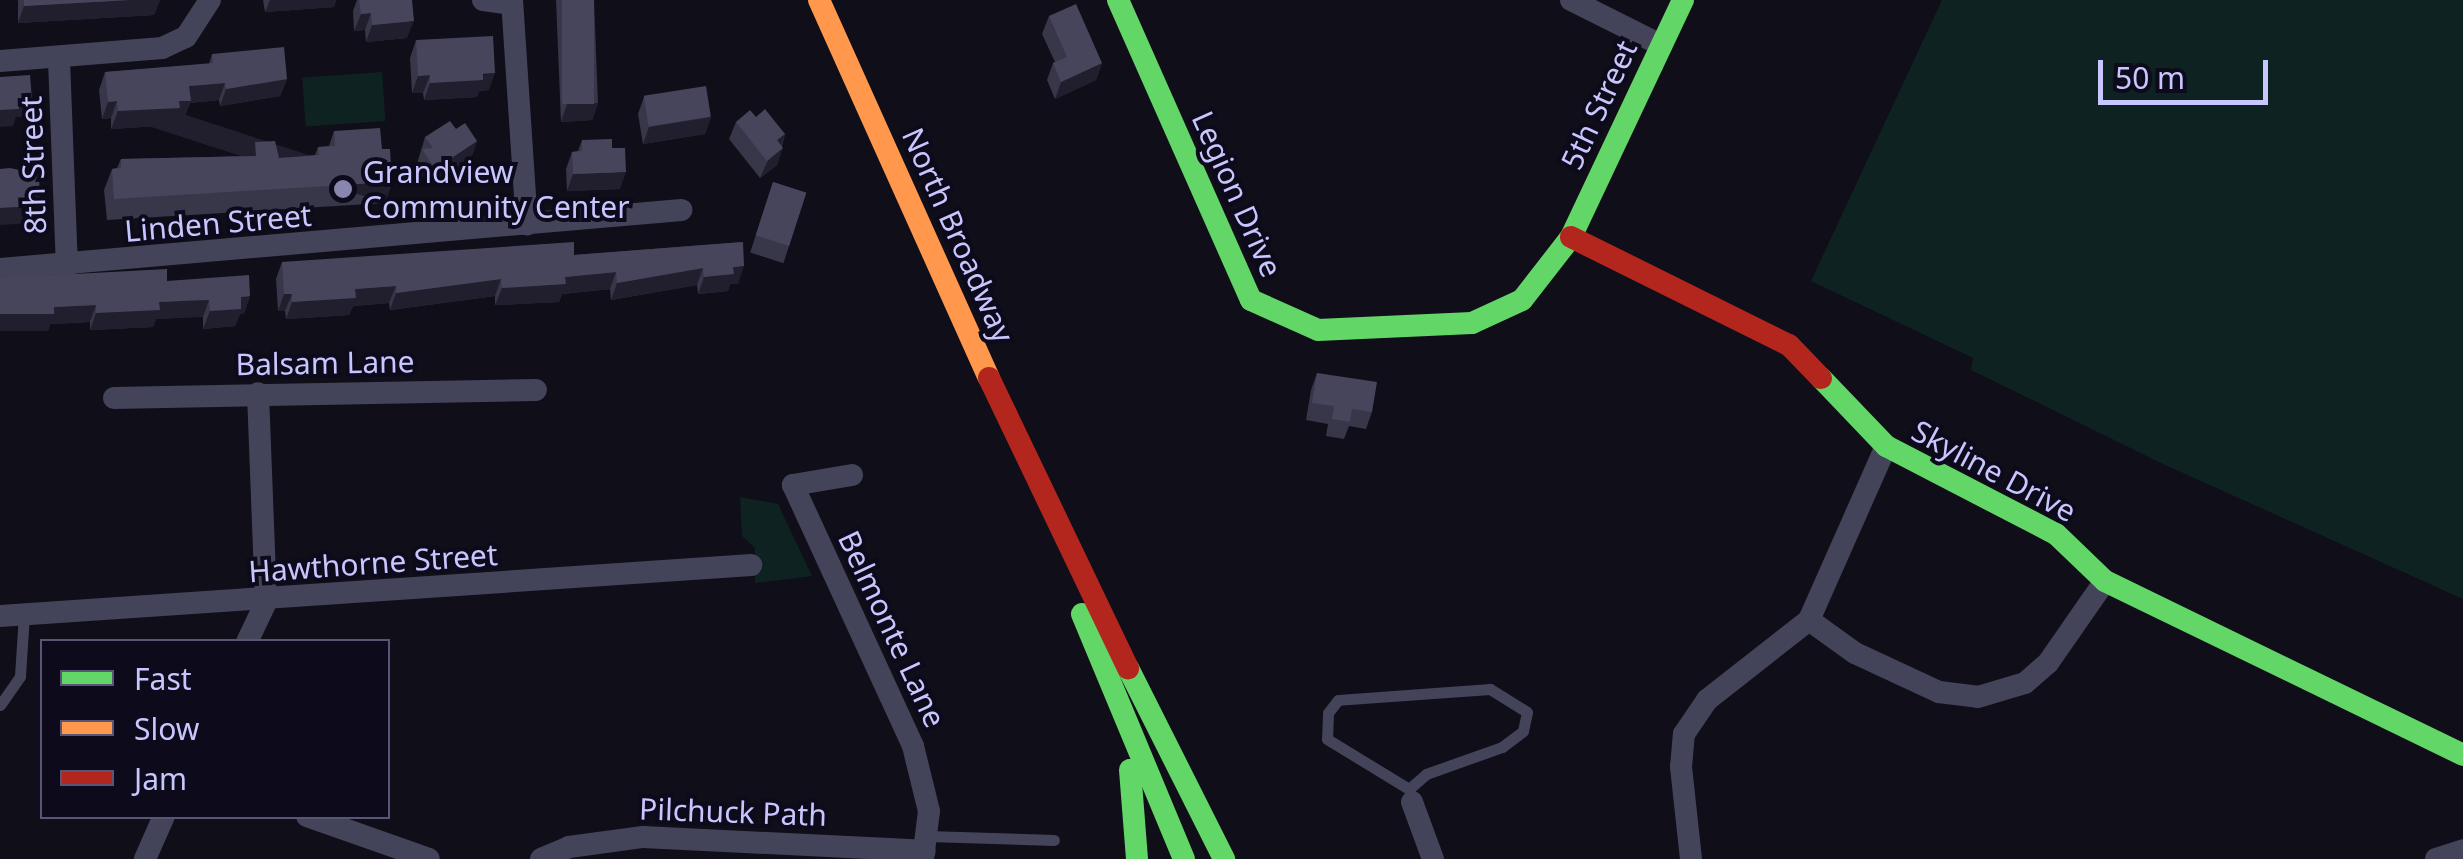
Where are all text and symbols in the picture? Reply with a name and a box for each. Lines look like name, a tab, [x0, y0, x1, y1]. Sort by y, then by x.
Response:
street label: 5th Street	[1554, 35, 1644, 175]
scale bar	[2103, 40, 2273, 102]
text: 50 m	[2115, 57, 2185, 98]
street label: 8th Street	[13, 95, 53, 235]
street label: Legion Drive	[1184, 106, 1290, 282]
street label: North Broadway	[895, 122, 1021, 348]
place label: Grandview Community Center	[363, 154, 630, 224]
marker: Grandview Community Center	[332, 178, 354, 200]
street label: Linden Street	[123, 197, 313, 249]
street label: Balsam Lane	[235, 343, 415, 383]
street label: Skyline Drive	[1906, 413, 2082, 529]
street label: Belmonte Lane	[831, 525, 953, 733]
street label: Hawthorne Street	[247, 536, 499, 590]
legend	[40, 639, 390, 819]
text: Fast	[134, 658, 192, 699]
text: Slow	[134, 708, 199, 749]
text: Jam	[134, 758, 187, 799]
street label: Pilchuck Path	[639, 791, 827, 833]

